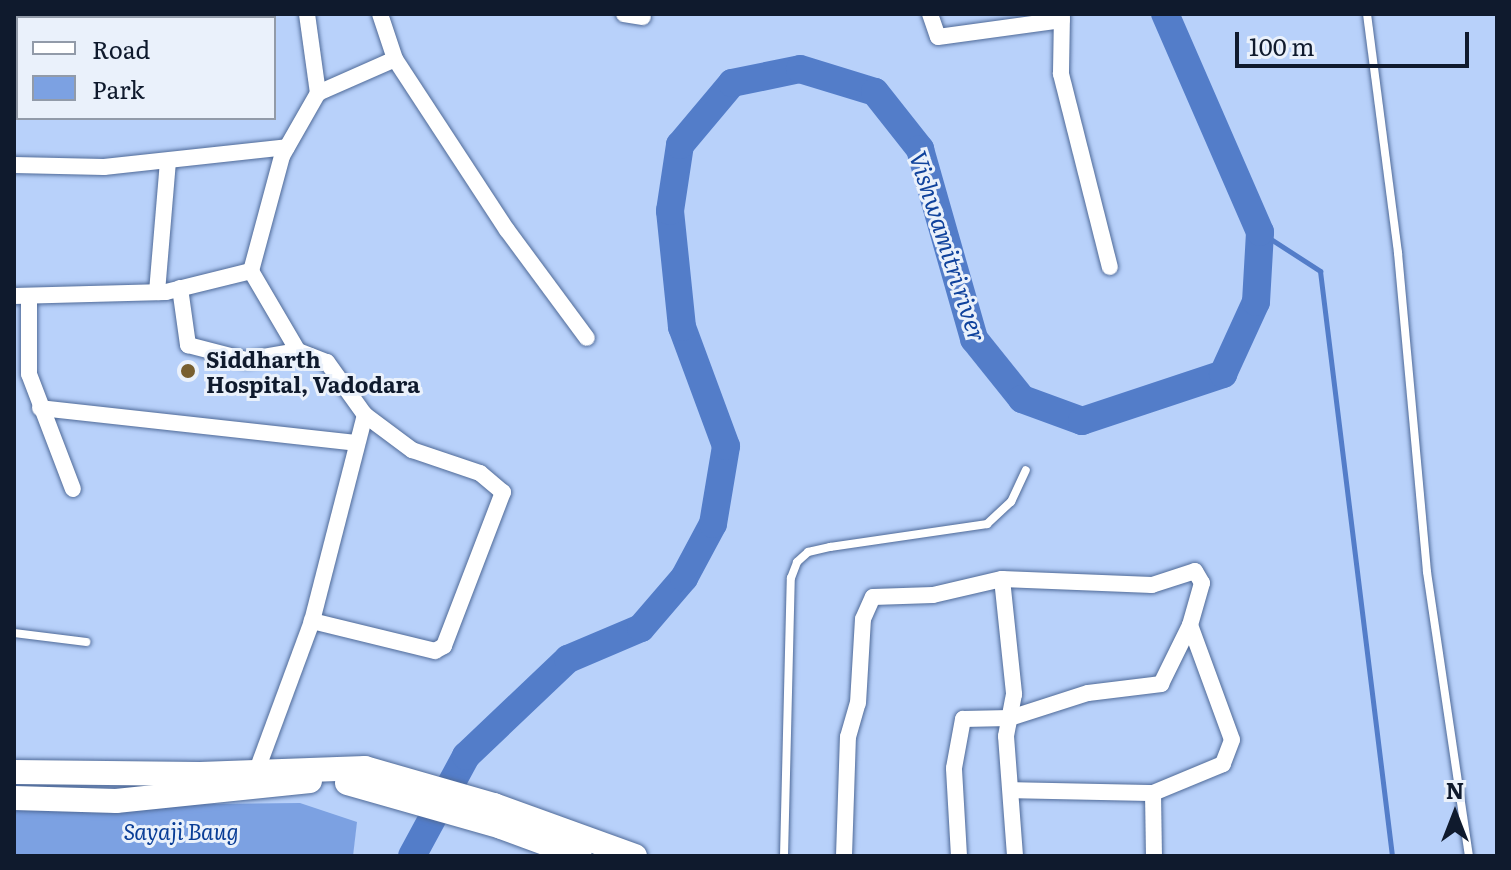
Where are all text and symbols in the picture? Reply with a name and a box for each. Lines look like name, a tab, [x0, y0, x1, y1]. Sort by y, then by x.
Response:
legend	[16, 16, 276, 120]
scale bar	[1239, 16, 1473, 66]
text: 100 m	[1249, 28, 1315, 63]
text: Road	[92, 31, 150, 66]
text: Park	[92, 71, 145, 106]
water label: Vishwamitri river	[905, 147, 993, 345]
place label: Siddharth Hospital, Vadodara	[206, 345, 420, 396]
marker: Siddharth Hospital, Vadodara	[177, 360, 199, 382]
text: N	[1446, 773, 1464, 806]
north arrow	[1415, 774, 1495, 854]
park label: Sayaji Baug	[123, 818, 239, 844]

